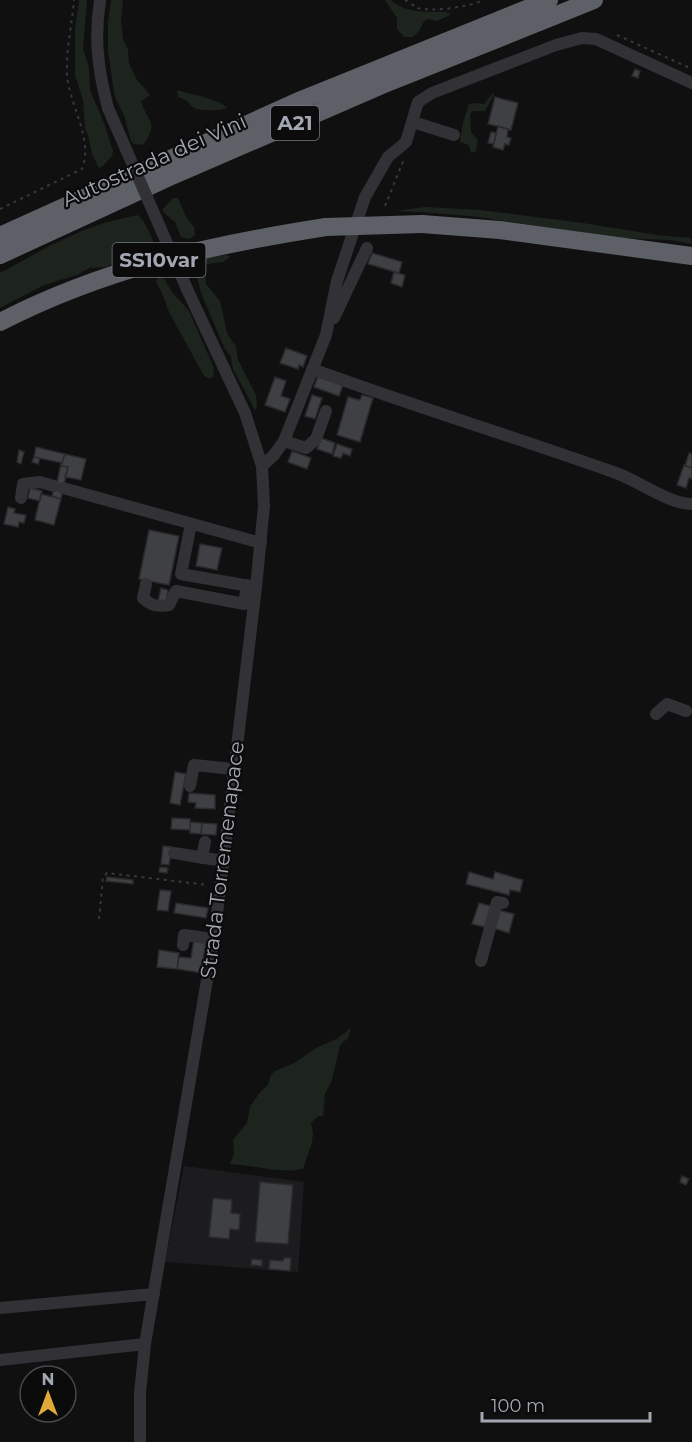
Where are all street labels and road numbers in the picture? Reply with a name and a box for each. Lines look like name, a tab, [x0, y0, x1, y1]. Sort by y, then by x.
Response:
road number: A21	[271, 106, 319, 140]
street label: Autostrada dei Vini	[58, 108, 250, 212]
road number: SS10var	[112, 243, 206, 277]
street label: Strada Torremenapace	[195, 740, 249, 980]

